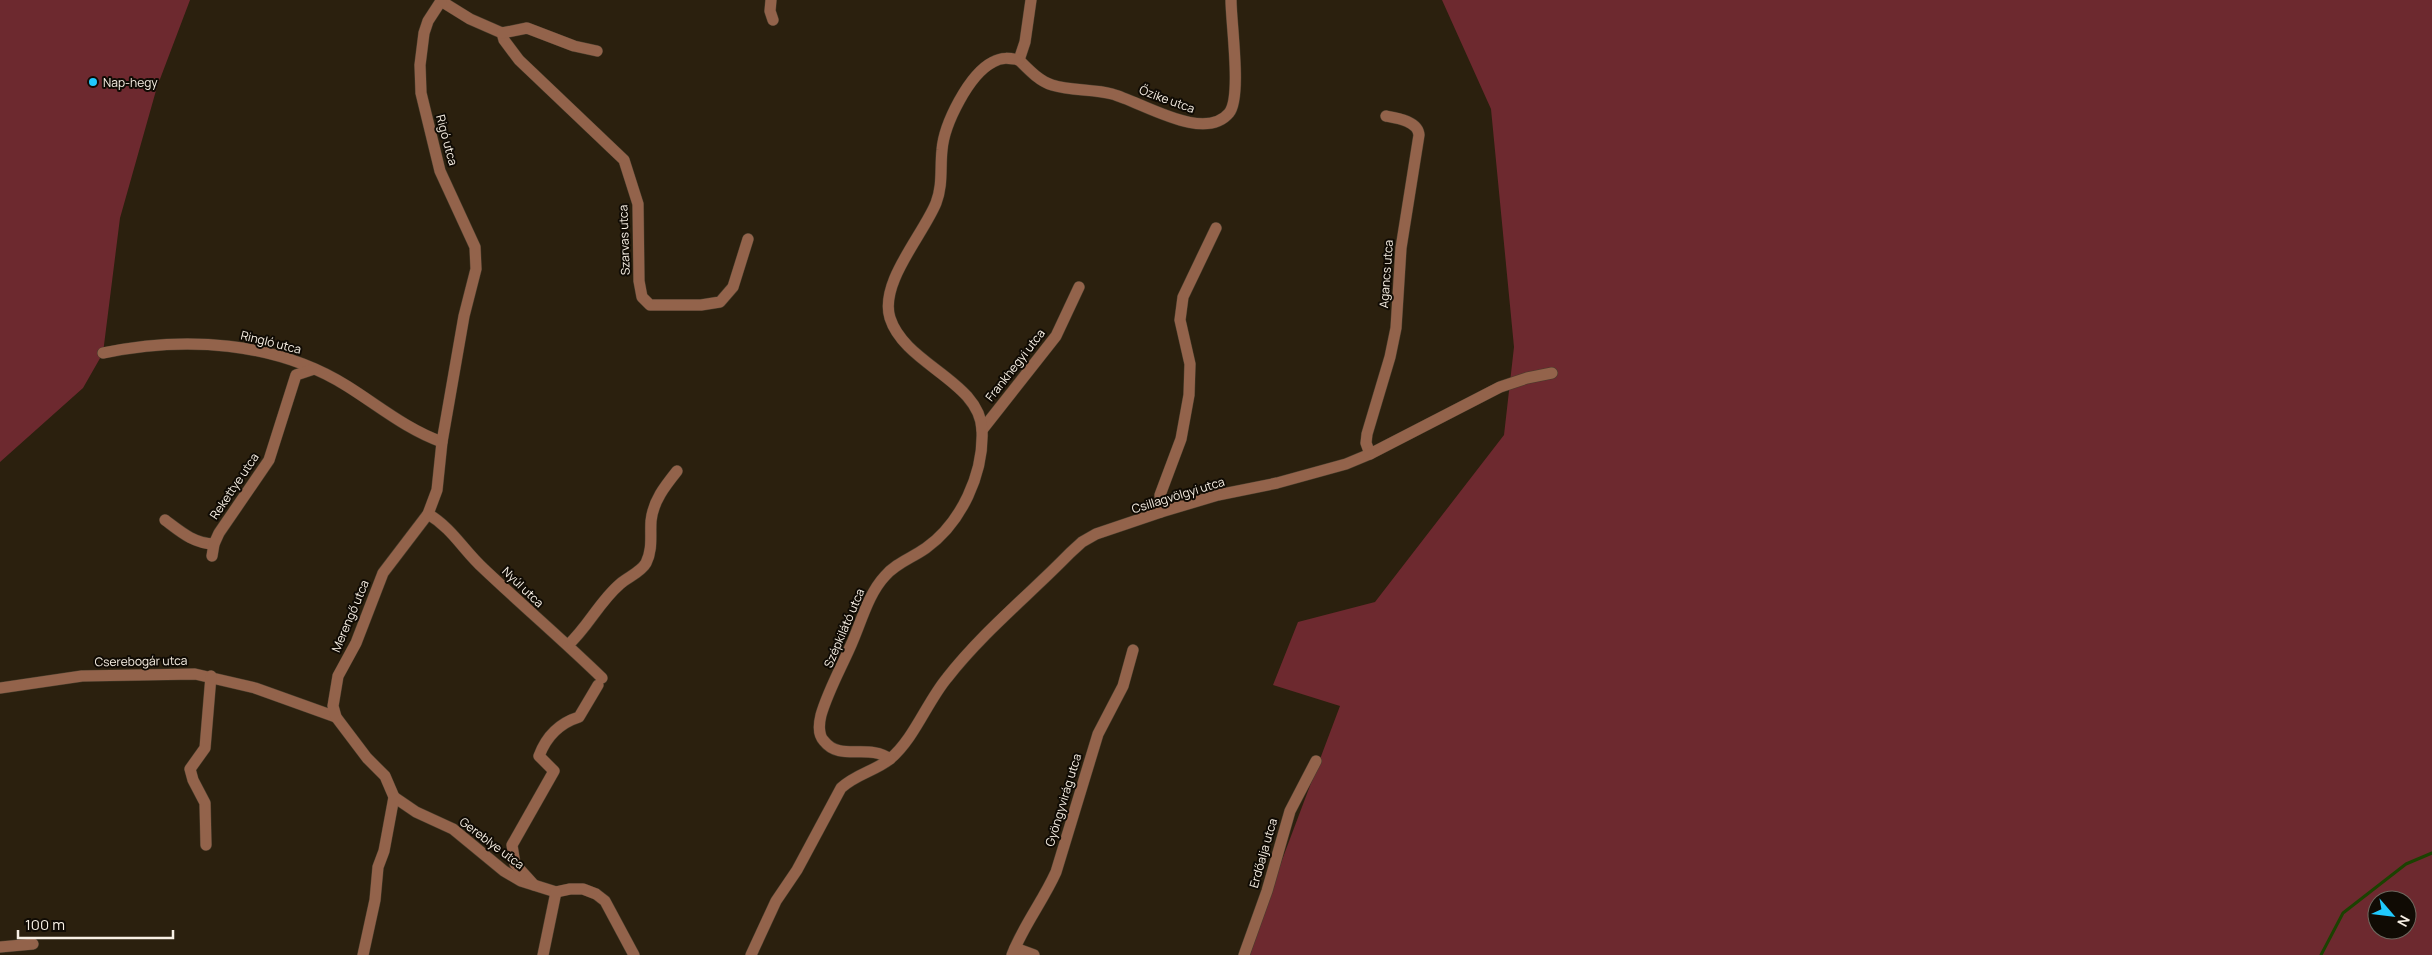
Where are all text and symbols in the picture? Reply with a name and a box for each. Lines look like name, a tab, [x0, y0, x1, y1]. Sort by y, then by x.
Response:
place label: Nap-hegy	[103, 74, 158, 91]
marker: Nap-hegy	[87, 76, 99, 88]
street label: Őzike utca	[1137, 81, 1197, 117]
street label: Rigó utca	[432, 113, 462, 167]
street label: Szarvas utca	[614, 204, 634, 276]
street label: Agancs utca	[1375, 239, 1397, 309]
street label: Frankhegyi utca	[981, 325, 1049, 405]
street label: Ringló utca	[239, 326, 303, 358]
street label: Rekettye utca	[205, 449, 263, 523]
street label: Csillagvölgyi utca	[1129, 473, 1227, 517]
street label: Nyúl utca	[498, 563, 548, 611]
street label: Merengő utca	[327, 577, 373, 655]
street label: Szépkilátó utca	[820, 586, 868, 670]
street label: Cserebogár utca	[94, 652, 188, 670]
street label: Gyöngyvirág utca	[1041, 751, 1085, 849]
street label: Gereblye utca	[456, 813, 528, 873]
street label: Erdőalja utca	[1245, 816, 1281, 890]
north arrow	[2367, 890, 2417, 940]
scale bar	[18, 908, 172, 940]
text: N	[2393, 912, 2415, 930]
text: 100 m	[25, 914, 65, 935]

